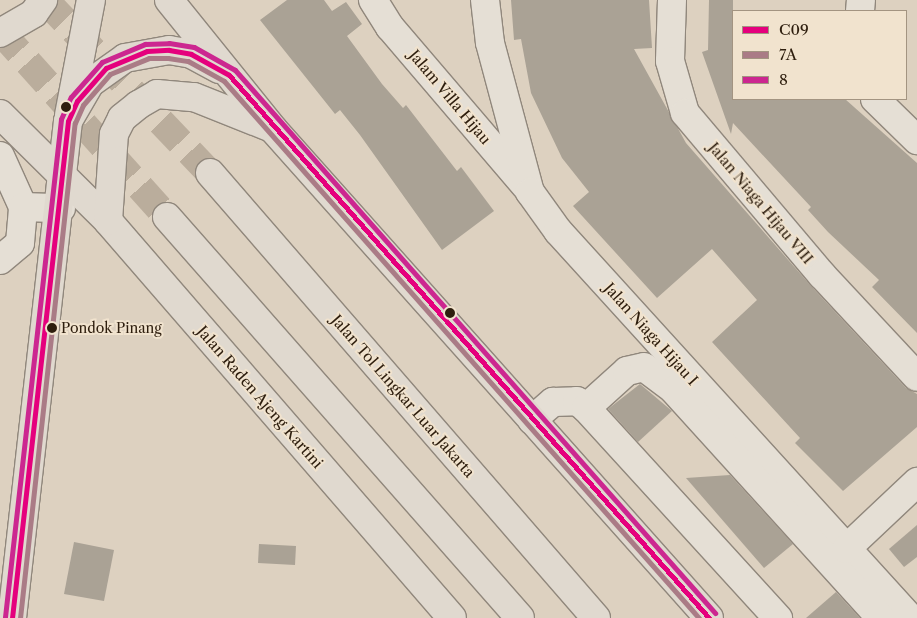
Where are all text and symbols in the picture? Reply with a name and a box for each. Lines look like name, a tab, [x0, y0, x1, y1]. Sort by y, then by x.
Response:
legend	[732, 10, 907, 100]
text: C09	[779, 20, 809, 39]
text: 7A	[779, 45, 797, 64]
street label: Jalam Villa Hijau	[405, 46, 495, 148]
text: 8	[779, 70, 788, 89]
unlabelled marker	[61, 102, 71, 112]
street label: Jalan Niaga Hijau VIII	[705, 138, 817, 268]
street label: Jalan Niaga Hijau I	[600, 279, 702, 389]
unlabelled marker	[445, 308, 455, 318]
street label: Jalan Tol Lingkar Luar Jakarta	[327, 311, 479, 481]
place label: Pondok Pinang	[61, 320, 162, 336]
street label: Jalan Raden Ajeng Kartini	[193, 322, 327, 472]
marker: Pondok Pinang	[47, 323, 57, 333]

